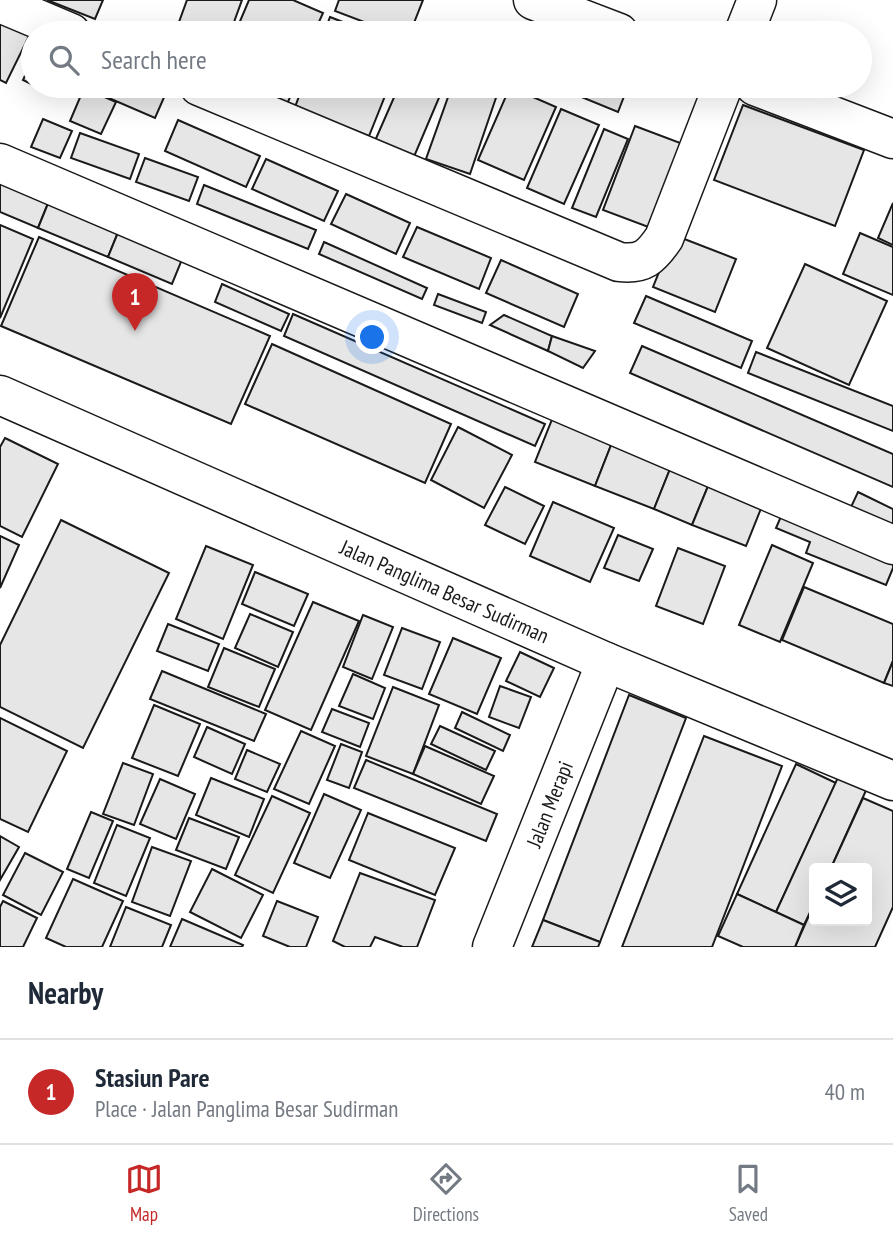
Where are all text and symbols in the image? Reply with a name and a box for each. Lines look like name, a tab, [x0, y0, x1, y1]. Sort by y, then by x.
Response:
search box	[21, 21, 872, 98]
icon: search	[45, 41, 83, 79]
text: Search here	[101, 43, 207, 76]
pin: 1	[112, 273, 158, 331]
your location	[355, 320, 389, 354]
street label: Jalan Panglima Besar Sudirman	[335, 533, 553, 649]
street label: Jalan Merapi	[519, 757, 579, 852]
map controls	[809, 863, 872, 926]
button: layers	[809, 863, 872, 926]
text: Nearby	[28, 973, 103, 1012]
text: Stasiun Pare	[95, 1061, 210, 1094]
text: 1	[46, 1077, 57, 1106]
text: 40 m	[824, 1077, 865, 1106]
text: Place · Jalan Panglima Besar Sudirman	[95, 1094, 398, 1123]
tab: Map	[125, 1160, 163, 1226]
tab: Directions	[413, 1160, 479, 1226]
tab: Saved	[729, 1160, 768, 1226]

